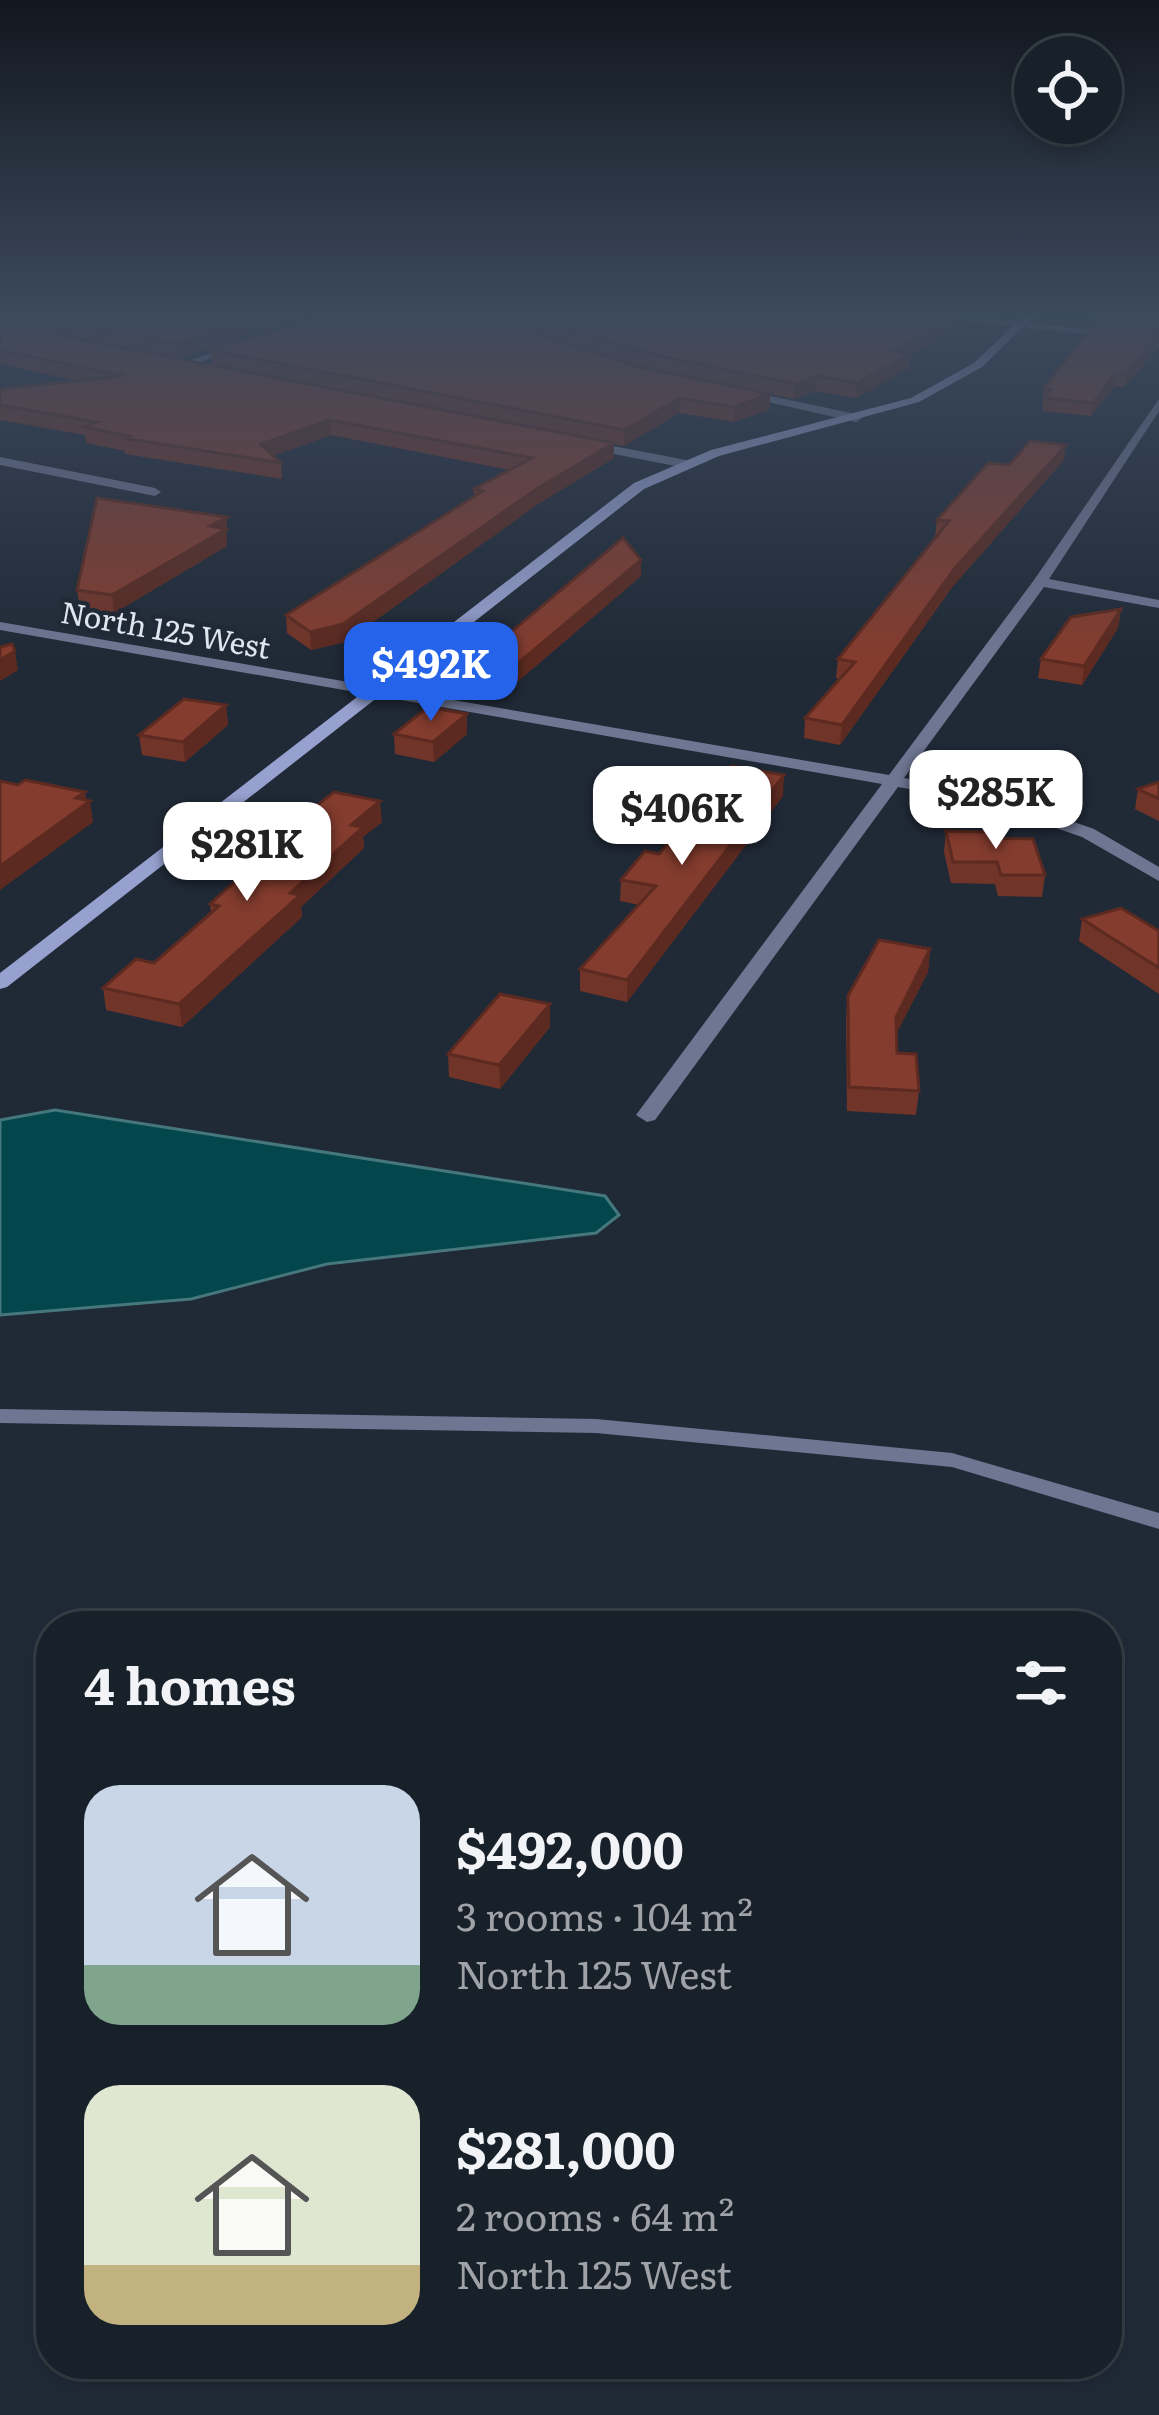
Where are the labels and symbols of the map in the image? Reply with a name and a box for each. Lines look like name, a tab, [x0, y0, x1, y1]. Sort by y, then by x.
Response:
street label: North 125 West	[58, 588, 274, 668]
pin: $492K	[347, 622, 515, 724]
pin: $285K	[912, 750, 1080, 852]
pin: $406K	[598, 766, 766, 868]
pin: $281K	[163, 802, 331, 904]

